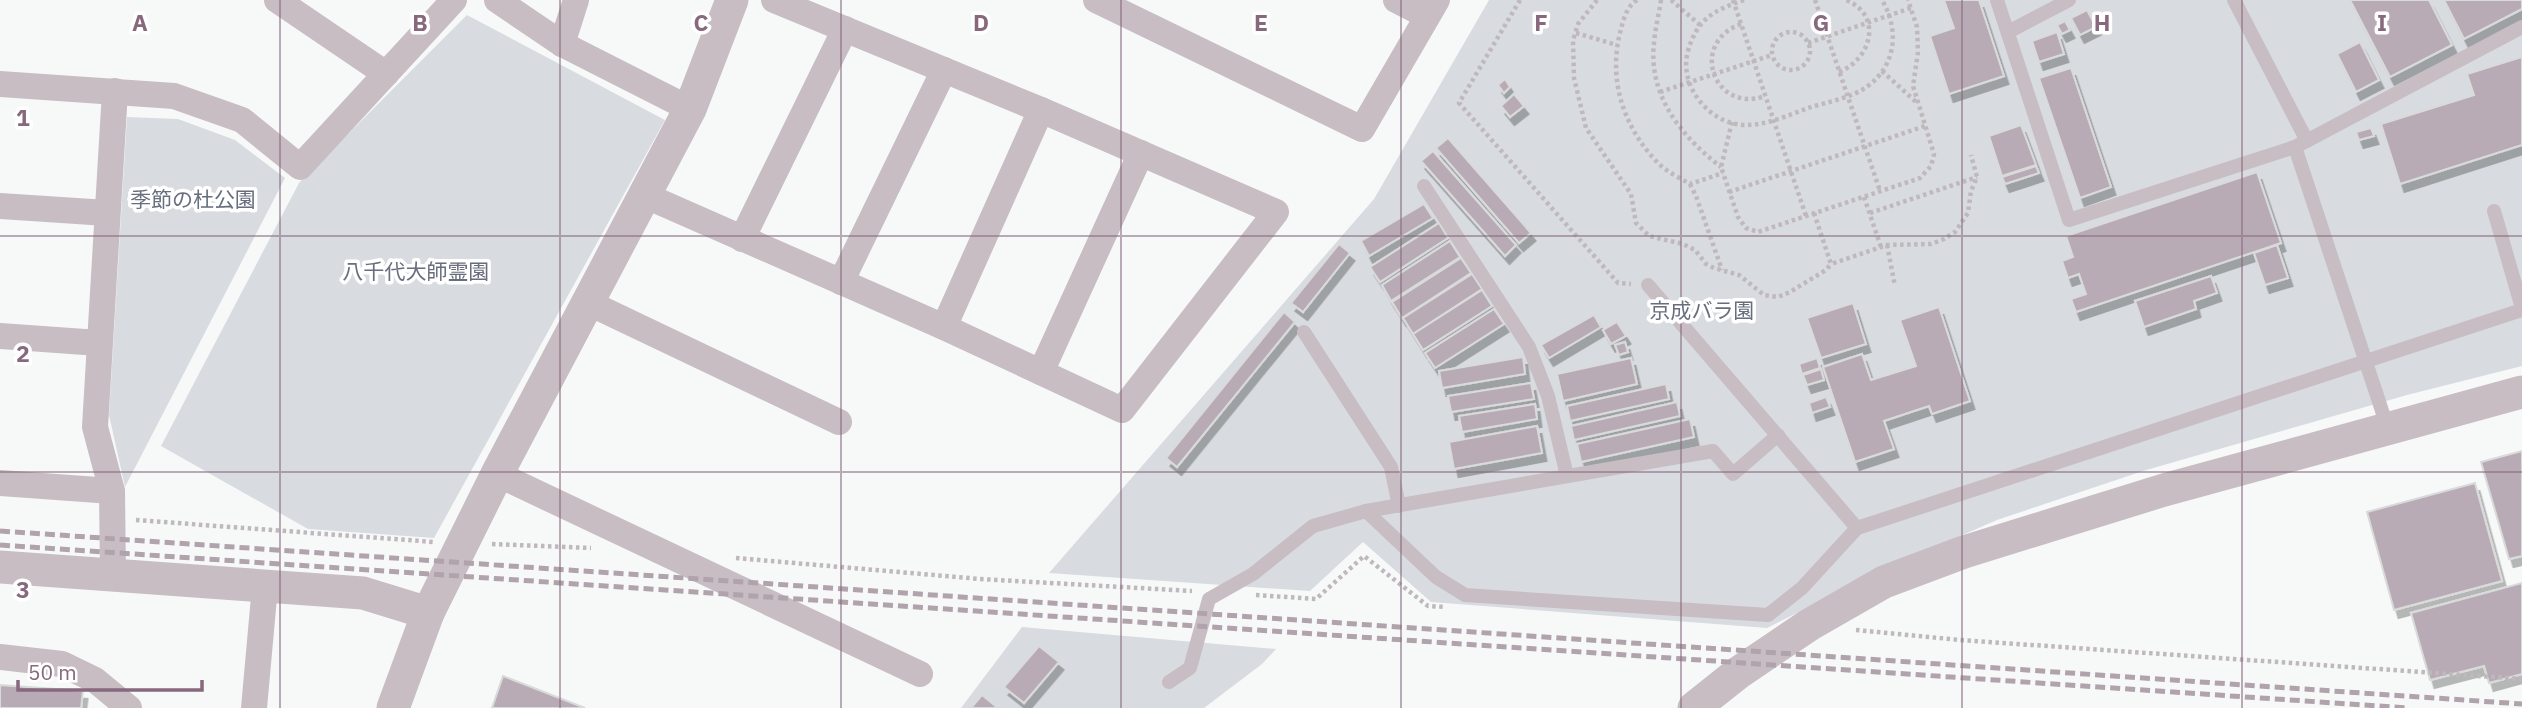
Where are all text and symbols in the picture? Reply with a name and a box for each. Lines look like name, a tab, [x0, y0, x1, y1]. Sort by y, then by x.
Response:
text: A	[132, 7, 148, 37]
text: B	[412, 7, 428, 37]
text: C	[694, 7, 709, 37]
text: D	[973, 7, 989, 37]
text: E	[1254, 7, 1268, 37]
text: F	[1534, 7, 1548, 37]
text: G	[1813, 7, 1829, 37]
text: H	[2094, 7, 2110, 37]
text: I	[2377, 7, 2387, 37]
text: 1	[16, 102, 30, 132]
park label: 季節の杜公園	[130, 185, 256, 213]
park label: 八千代大師霊園	[343, 257, 490, 285]
park label: 京成バラ園	[1650, 296, 1755, 324]
text: 2	[16, 338, 30, 368]
text: 3	[16, 574, 30, 604]
scale bar	[18, 648, 201, 692]
text: 50 m	[28, 658, 77, 686]

